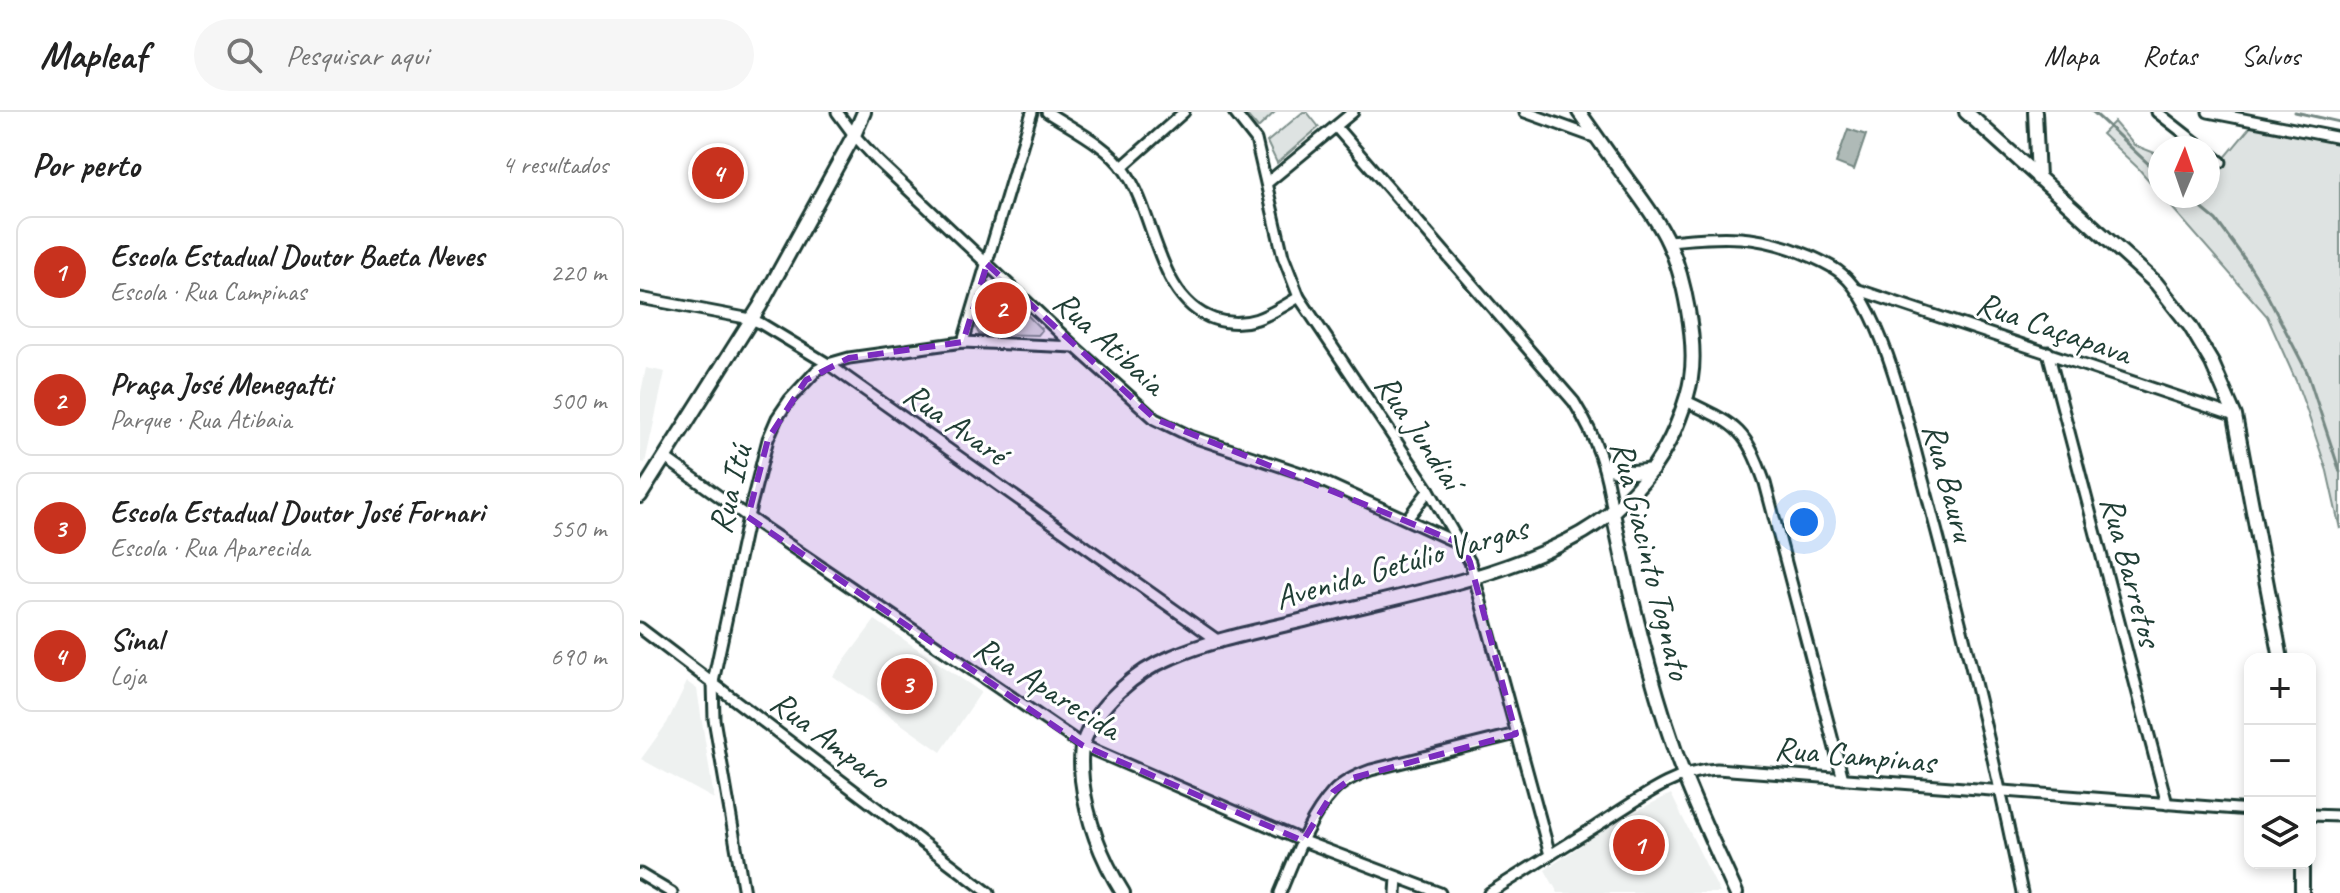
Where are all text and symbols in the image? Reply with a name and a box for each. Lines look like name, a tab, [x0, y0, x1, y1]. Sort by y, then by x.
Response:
search box	[194, 19, 754, 91]
text: Mapleaf	[40, 32, 146, 79]
icon: search	[222, 33, 266, 77]
text: Pesquisar aqui	[286, 36, 429, 74]
text: Mapa	[2044, 38, 2098, 73]
text: Rotas	[2142, 38, 2197, 73]
text: Salvos	[2241, 38, 2300, 73]
north arrow	[2148, 136, 2220, 208]
text: Por perto	[32, 143, 140, 186]
pin: 4	[692, 143, 744, 203]
text: 4 resultados	[502, 148, 608, 181]
text: Escola Estadual Doutor Baeta Neves	[110, 237, 484, 275]
text: 1	[54, 256, 66, 289]
text: 220 m	[550, 256, 606, 289]
text: Escola · Rua Campinas	[110, 275, 306, 308]
pin: 2	[975, 278, 1027, 338]
street label: Rua Atibaia	[1045, 281, 1177, 406]
street label: Rua Caçapava	[1971, 281, 2140, 375]
text: Praça José Menegatti	[110, 365, 332, 403]
street label: Rua Jundiaí	[1366, 365, 1477, 503]
street label: Rua Avaré	[895, 372, 1020, 477]
text: 2	[54, 384, 66, 417]
text: 500 m	[550, 384, 606, 417]
text: Parque · Rua Atibaia	[110, 403, 291, 436]
street label: Rua Bauru	[1913, 418, 1986, 548]
street label: Rua Giacinto Tognato	[1601, 437, 1702, 686]
street label: Rua Itú	[698, 438, 762, 538]
street label: Rua Barretos	[2091, 491, 2173, 654]
text: Escola Estadual Doutor José Fornari	[110, 493, 484, 531]
your location	[1784, 502, 1824, 542]
street label: Avenida Getúlio Vargas	[1270, 505, 1536, 619]
text: 3	[54, 512, 66, 545]
text: 550 m	[550, 512, 606, 545]
text: Escola · Rua Aparecida	[110, 531, 310, 564]
text: Sinal	[110, 621, 163, 659]
street label: Rua Aparecida	[966, 625, 1132, 751]
text: 4	[54, 640, 66, 673]
text: 690 m	[550, 640, 606, 673]
map controls	[2244, 653, 2316, 869]
button: +	[2244, 653, 2316, 725]
pin: 3	[881, 654, 933, 714]
text: Loja	[110, 659, 146, 692]
street label: Rua Amparo	[762, 680, 901, 800]
button: −	[2244, 725, 2316, 797]
street label: Rua Campinas	[1773, 726, 1940, 783]
button: layers	[2244, 797, 2316, 869]
pin: 1	[1613, 815, 1665, 875]

